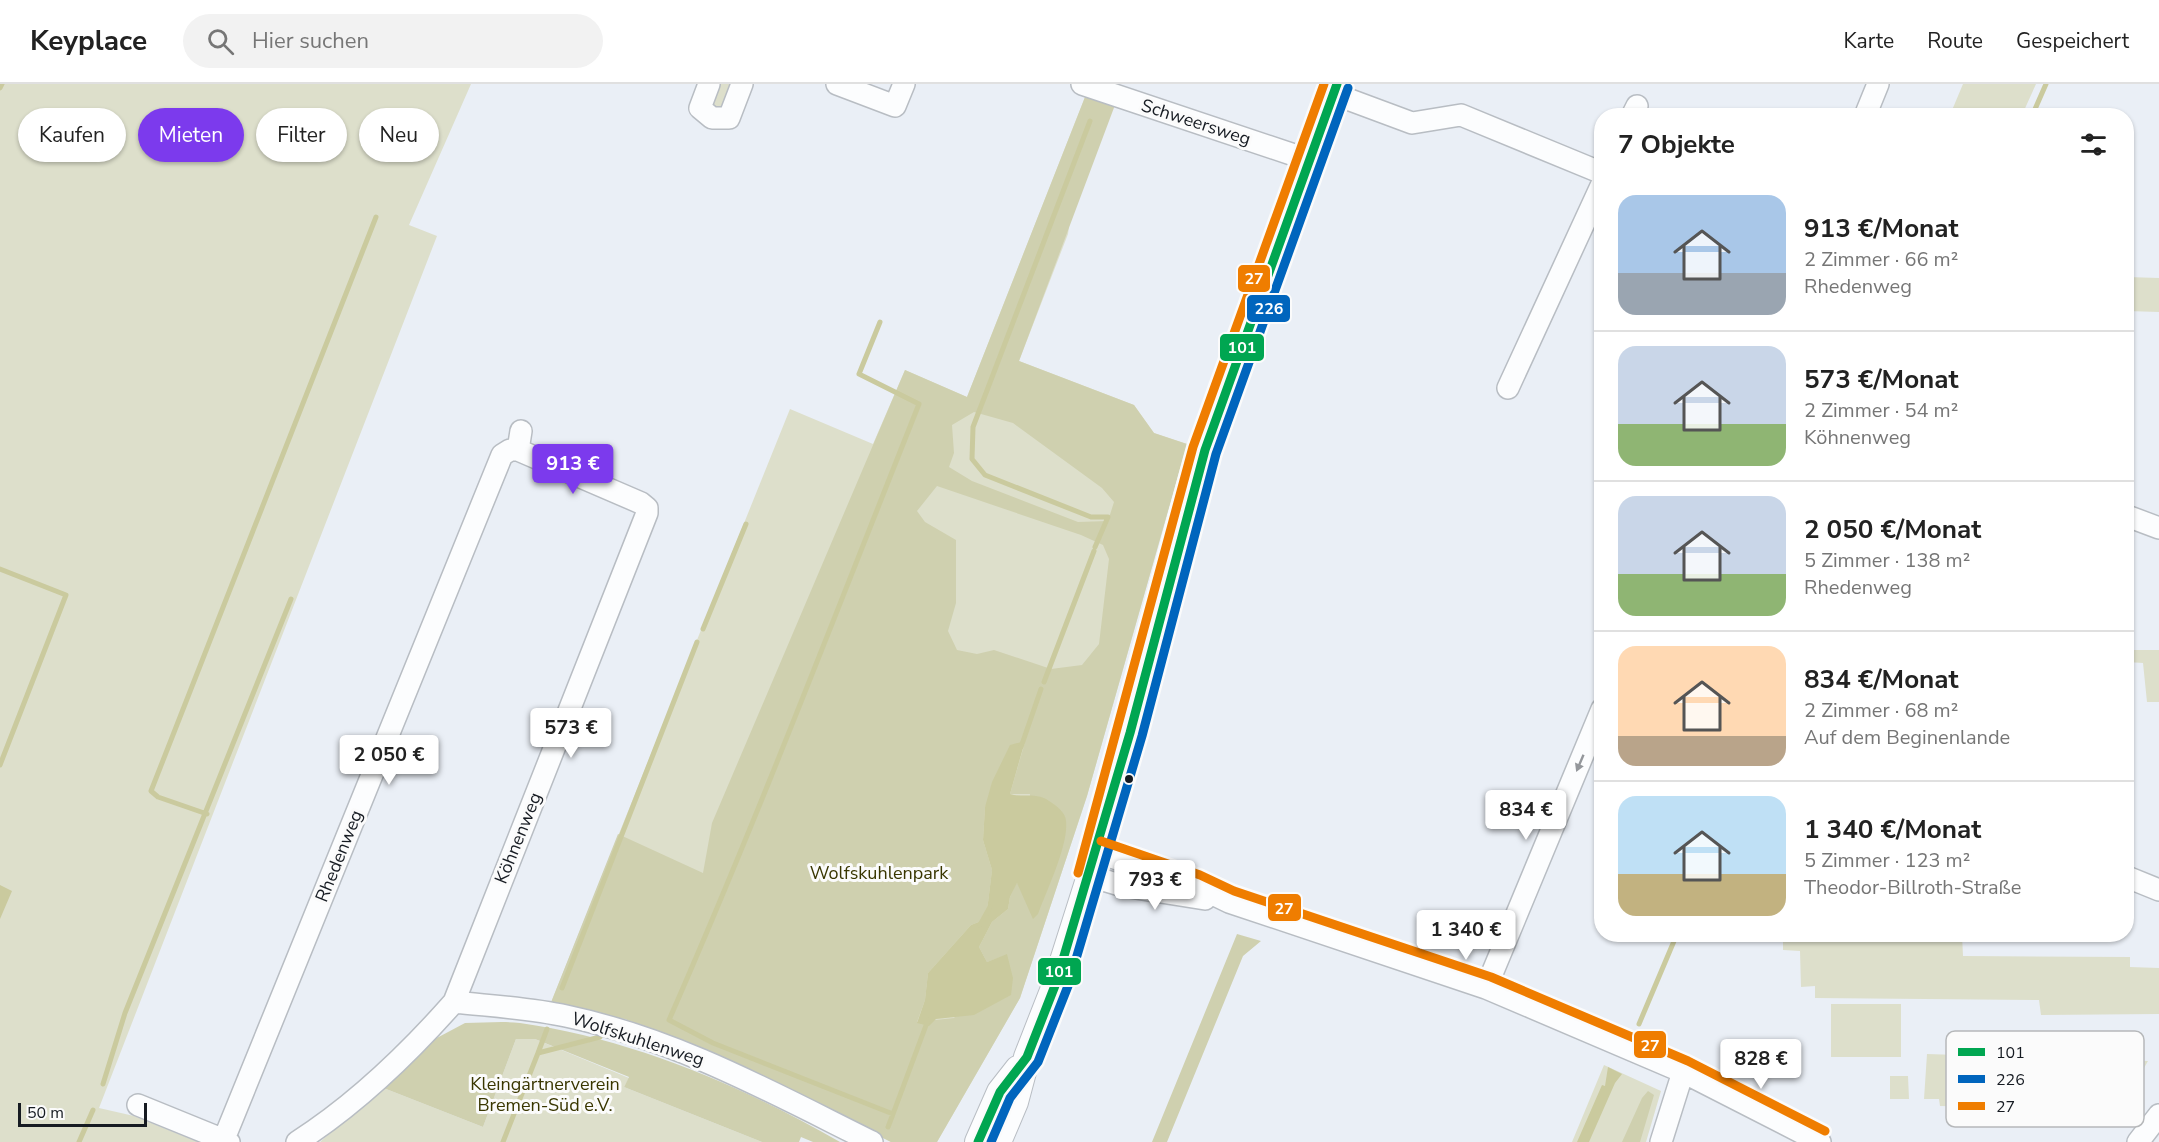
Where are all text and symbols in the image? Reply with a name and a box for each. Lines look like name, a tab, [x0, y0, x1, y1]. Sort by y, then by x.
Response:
search box	[183, 14, 603, 68]
text: Keyplace	[30, 22, 147, 60]
icon: search	[204, 25, 237, 58]
text: Hier suchen	[252, 26, 369, 56]
text: Karte	[1844, 27, 1894, 55]
text: Route	[1927, 27, 1983, 55]
text: Gespeichert	[2016, 27, 2129, 55]
street label: Schweersweg	[1138, 93, 1254, 151]
chip: Kaufen	[18, 108, 126, 162]
chip: Mieten	[138, 108, 244, 162]
chip: Filter	[256, 108, 347, 162]
chip: Neu	[359, 108, 439, 162]
text: 7 Objekte	[1618, 127, 1735, 162]
icon: filters	[2077, 128, 2110, 161]
text: 913 €/Monat	[1804, 211, 1959, 246]
icon: home	[1666, 219, 1738, 291]
text: 2 Zimmer · 66 m²	[1804, 246, 1958, 273]
line badge: 27	[1237, 264, 1271, 293]
text: 27	[1244, 268, 1264, 290]
text: Rhedenweg	[1804, 273, 1912, 300]
line badge: 226	[1246, 294, 1291, 323]
text: 226	[1255, 298, 1283, 320]
line badge: 101	[1219, 333, 1265, 362]
text: 101	[1228, 337, 1256, 359]
text: 573 €/Monat	[1804, 362, 1959, 397]
icon: home	[1666, 370, 1738, 442]
text: 2 Zimmer · 54 m²	[1804, 397, 1958, 424]
text: Köhnenweg	[1804, 424, 1911, 451]
pin: 913 €	[531, 444, 615, 495]
text: 913 €	[546, 450, 600, 477]
text: 2 050 €/Monat	[1804, 512, 1981, 547]
icon: home	[1666, 520, 1738, 592]
text: 5 Zimmer · 138 m²	[1804, 547, 1970, 574]
text: Rhedenweg	[1804, 574, 1912, 601]
text: 834 €/Monat	[1804, 662, 1959, 697]
icon: home	[1666, 670, 1738, 742]
text: 2 Zimmer · 68 m²	[1804, 697, 1958, 724]
pin: 573 €	[529, 708, 613, 759]
text: 573 €	[544, 714, 598, 741]
text: Auf dem Beginenlande	[1804, 724, 2010, 751]
pin: 2 050 €	[334, 735, 444, 786]
text: 2 050 €	[354, 741, 424, 768]
one-way arrow	[1575, 755, 1584, 772]
unlabelled marker	[1123, 773, 1135, 785]
street label: Köhnenweg	[489, 789, 547, 887]
pin: 834 €	[1484, 790, 1568, 841]
text: 834 €	[1499, 796, 1553, 823]
street label: Rhedenweg	[310, 806, 368, 906]
text: 1 340 €/Monat	[1804, 812, 1981, 847]
icon: home	[1666, 820, 1738, 892]
text: 5 Zimmer · 123 m²	[1804, 847, 1970, 874]
pin: 793 €	[1113, 860, 1197, 911]
park label: Wolfskuhlenpark	[810, 861, 949, 885]
text: 793 €	[1128, 866, 1182, 893]
text: Theodor-Billroth-Straße	[1804, 874, 2021, 901]
line badge: 27	[1267, 893, 1302, 922]
text: 27	[1274, 898, 1294, 920]
pin: 1 340 €	[1411, 910, 1521, 961]
text: 1 340 €	[1431, 916, 1501, 943]
line badge: 101	[1037, 957, 1082, 986]
text: 101	[1045, 961, 1073, 983]
street label: Wolfskuhlenweg	[569, 1006, 707, 1072]
line badge: 27	[1633, 1030, 1667, 1059]
legend	[1946, 1031, 2144, 1127]
text: 27	[1640, 1035, 1660, 1057]
pin: 828 €	[1719, 1039, 1803, 1090]
text: 101	[1996, 1042, 2025, 1064]
text: 828 €	[1734, 1045, 1788, 1072]
text: 226	[1996, 1069, 2025, 1091]
park label: Kleingärtnerverein Bremen-Süd e.V.	[470, 1072, 620, 1117]
text: 27	[1996, 1096, 2015, 1118]
scale bar	[18, 1100, 147, 1128]
text: 50 m	[27, 1102, 64, 1124]

